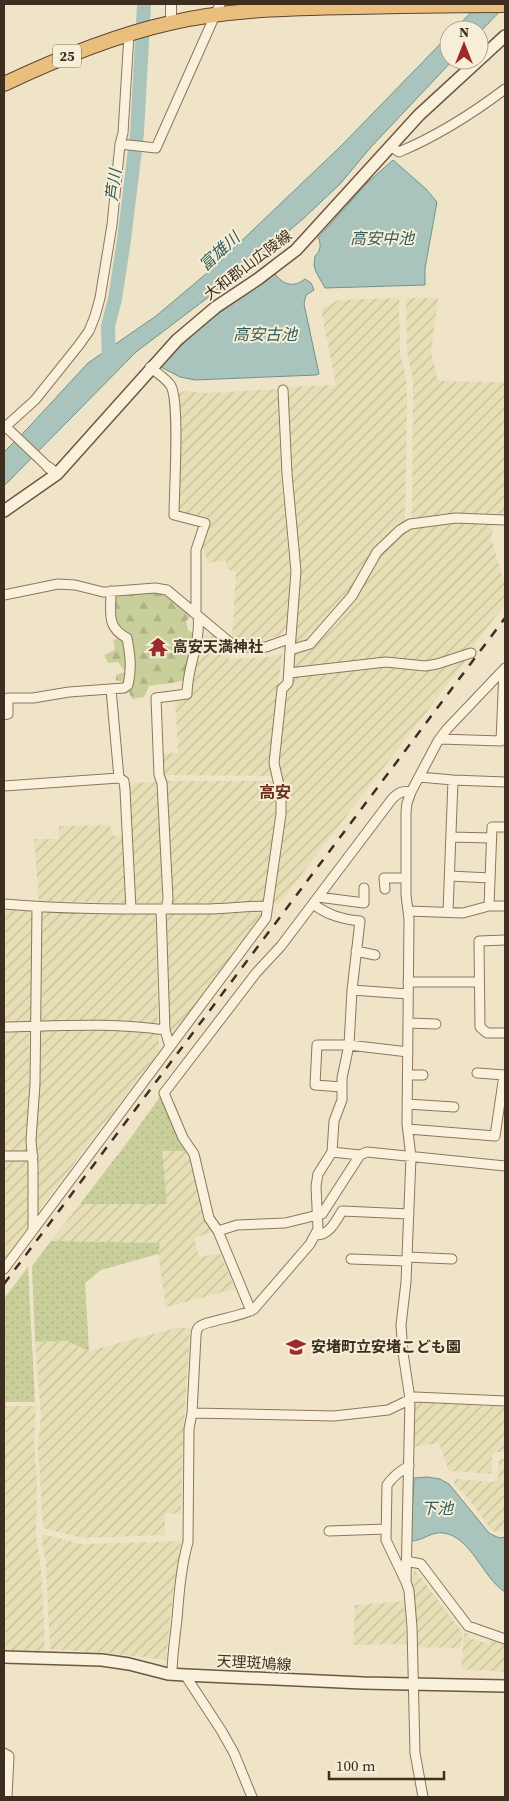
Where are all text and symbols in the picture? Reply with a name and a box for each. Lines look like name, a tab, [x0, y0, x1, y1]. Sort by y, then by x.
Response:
north arrow	[439, 20, 489, 70]
text: N	[459, 22, 469, 42]
road number: 25	[53, 44, 81, 68]
water label: 芦川	[100, 166, 126, 202]
water label: 富雄川	[194, 225, 246, 275]
street label: 大和郡山広陵線	[199, 225, 296, 305]
water label: 高安中池	[350, 227, 416, 249]
water label: 高安古池	[233, 323, 299, 345]
temple icon: 高安天満神社	[147, 636, 169, 658]
place label: 高安天満神社	[173, 636, 263, 657]
district label: 高安	[259, 781, 291, 803]
school or university icon: 安堵町立安堵こども園	[285, 1336, 307, 1358]
place label: 安堵町立安堵こども園	[311, 1336, 461, 1357]
water label: 下池	[421, 1497, 455, 1519]
street label: 天理斑鳩線	[216, 1650, 292, 1675]
scale bar	[329, 1748, 444, 1780]
text: 100 m	[336, 1755, 376, 1776]

